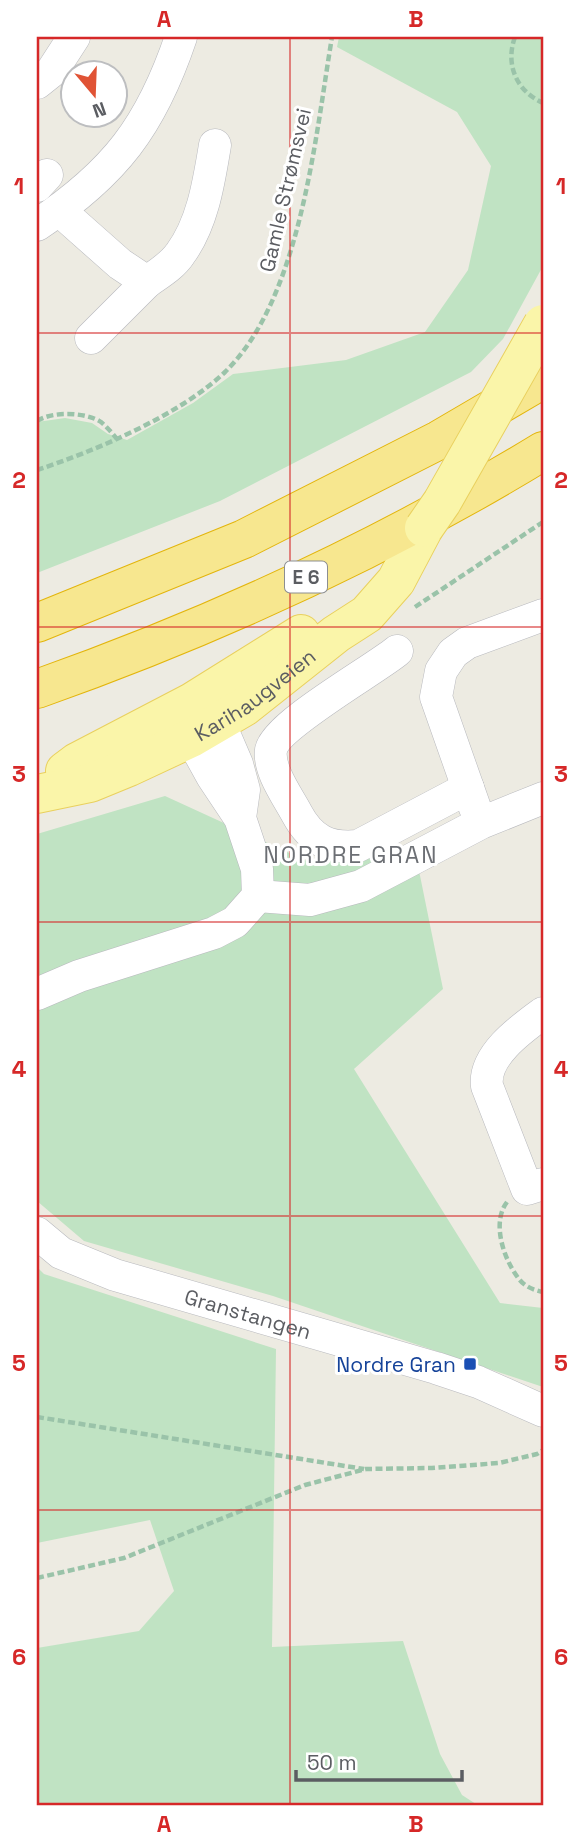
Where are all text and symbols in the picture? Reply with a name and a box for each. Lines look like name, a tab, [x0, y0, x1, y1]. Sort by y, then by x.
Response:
text: A	[157, 4, 172, 34]
text: B	[408, 4, 424, 34]
north arrow	[60, 60, 130, 130]
text: N	[89, 96, 109, 123]
street label: Gamle Strømsvei	[253, 105, 317, 275]
text: 1	[14, 171, 24, 201]
text: 1	[556, 171, 566, 201]
text: 2	[12, 465, 26, 495]
text: 2	[554, 465, 568, 495]
road number: E 6	[285, 562, 327, 592]
street label: Karihaugveien	[189, 642, 321, 747]
text: 3	[12, 759, 26, 789]
text: 3	[554, 759, 568, 789]
district label: NORDRE GRAN	[263, 840, 439, 870]
text: 4	[12, 1054, 27, 1084]
text: 4	[554, 1054, 569, 1084]
street label: Granstangen	[182, 1282, 314, 1345]
text: 5	[12, 1348, 26, 1378]
text: 5	[554, 1348, 568, 1378]
place label: Nordre Gran	[336, 1351, 456, 1378]
marker: Nordre Gran	[462, 1356, 478, 1372]
text: 6	[12, 1642, 26, 1672]
text: 6	[554, 1642, 568, 1672]
scale bar	[296, 1738, 463, 1782]
text: 50 m	[307, 1749, 357, 1776]
text: A	[157, 1809, 172, 1839]
text: B	[408, 1809, 424, 1839]

